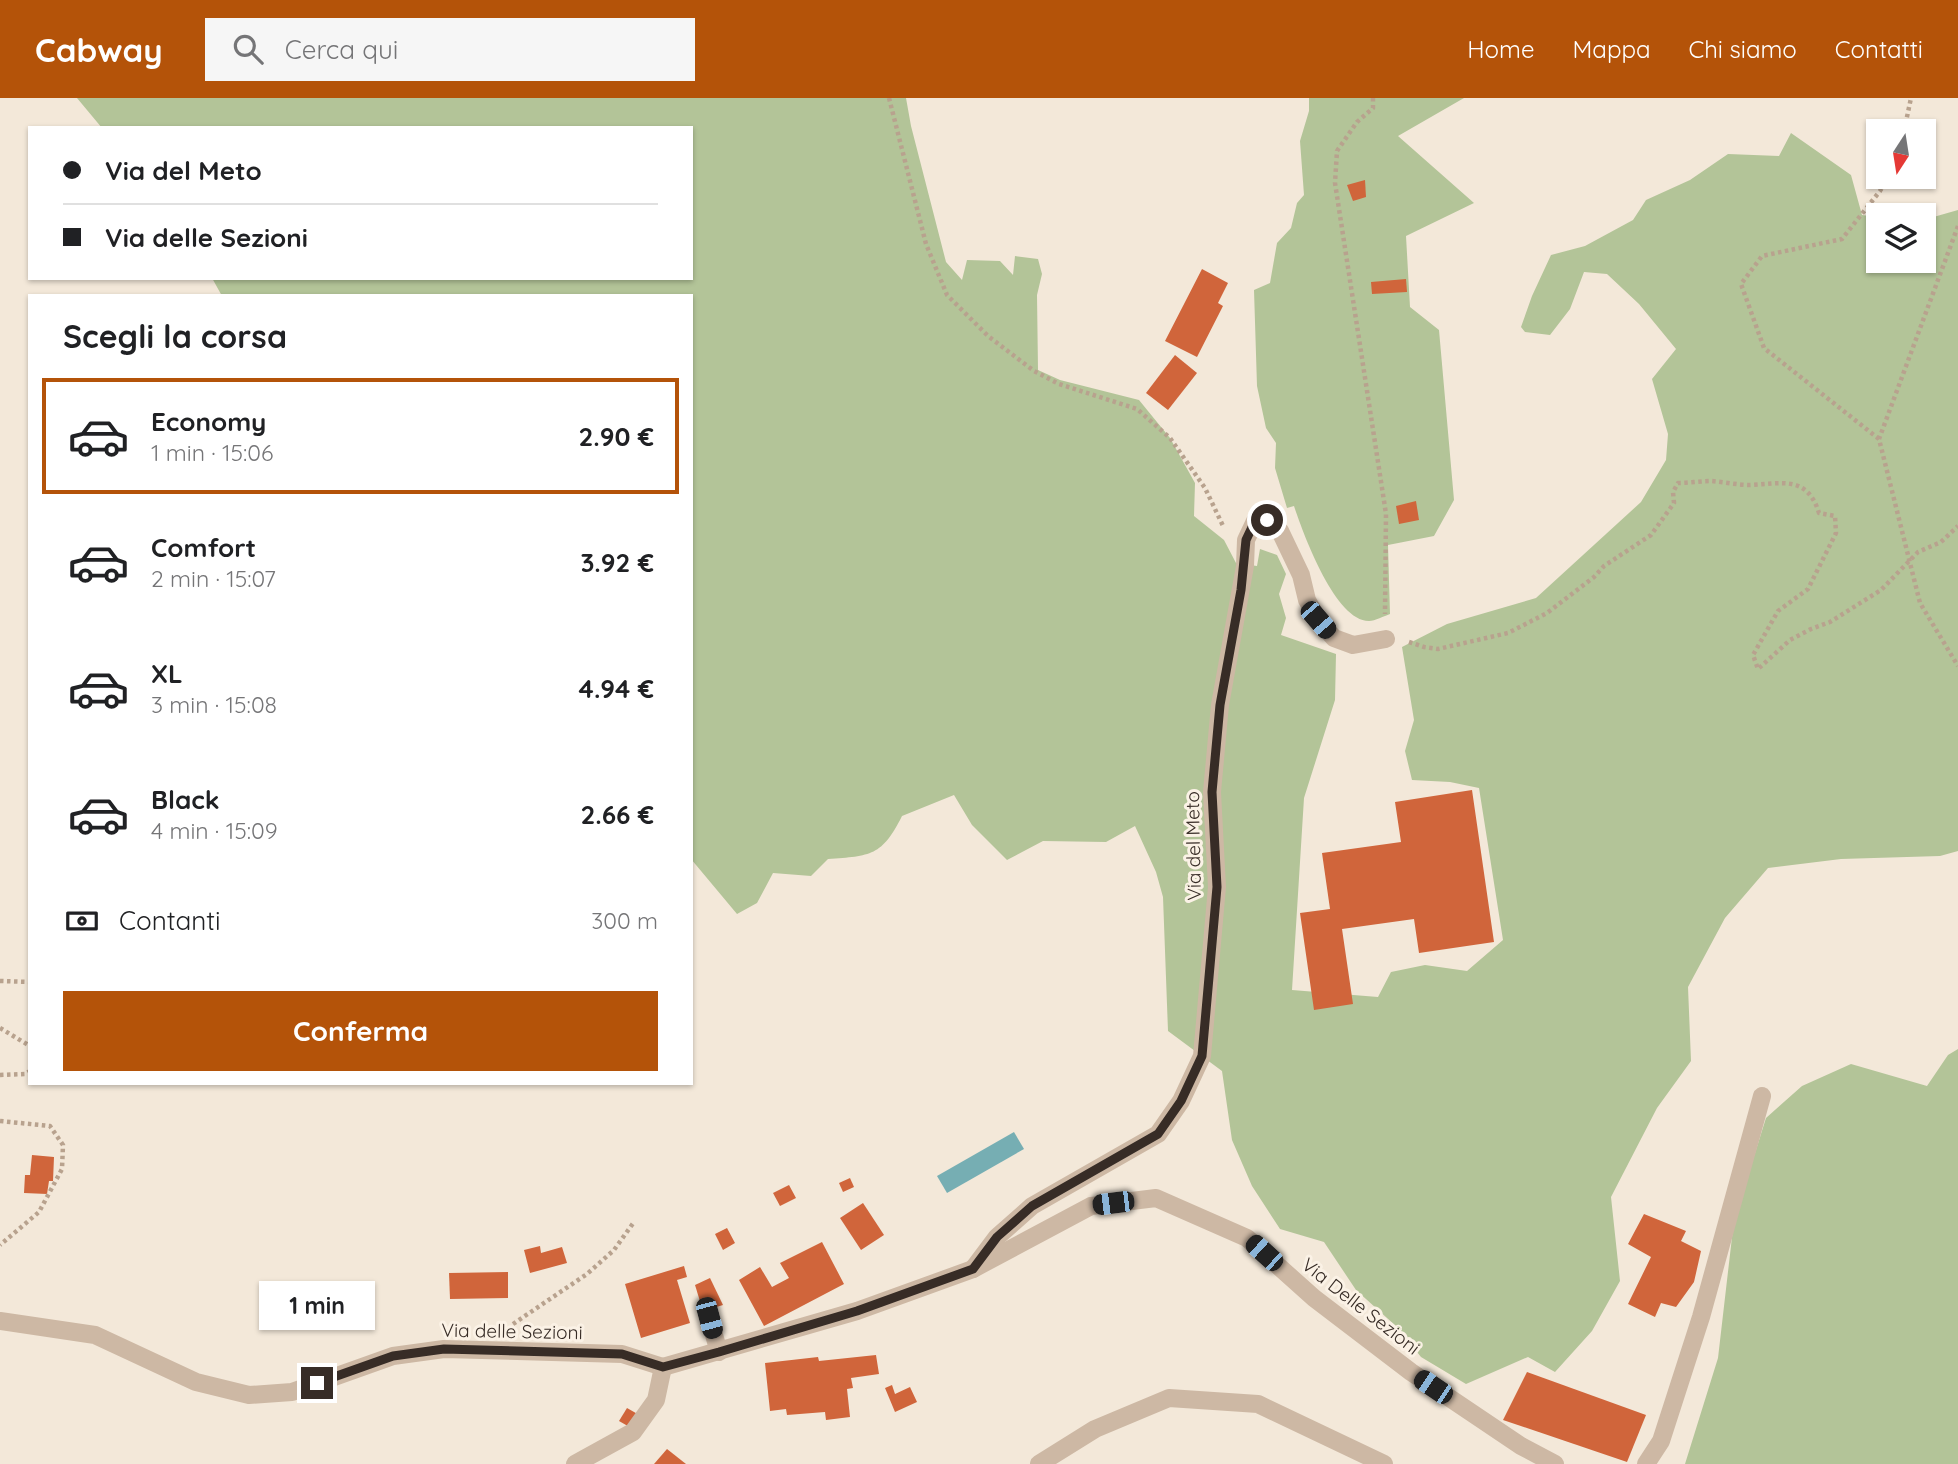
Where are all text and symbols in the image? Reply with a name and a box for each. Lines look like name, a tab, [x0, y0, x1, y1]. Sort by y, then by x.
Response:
search box	[205, 18, 695, 81]
text: Cabway	[35, 29, 163, 70]
icon: search	[229, 30, 267, 68]
text: Cerca qui	[285, 33, 398, 66]
text: Home	[1467, 34, 1535, 64]
text: Mappa	[1573, 34, 1651, 64]
text: Chi siamo	[1689, 34, 1797, 64]
text: Contatti	[1835, 34, 1923, 64]
north arrow	[1866, 119, 1936, 189]
map controls	[1866, 119, 1936, 273]
text: Via del Meto	[105, 154, 262, 187]
button: layers	[1866, 203, 1936, 273]
text: Via delle Sezioni	[105, 221, 308, 254]
text: Scegli la corsa	[63, 316, 287, 356]
icon: car	[67, 405, 130, 468]
text: Economy	[151, 405, 266, 438]
text: 2.90 €	[578, 420, 654, 453]
text: 1 min · 15:06	[151, 438, 273, 467]
route start	[1251, 504, 1283, 536]
icon: car	[67, 531, 130, 594]
text: Comfort	[151, 531, 256, 564]
text: 3.92 €	[580, 546, 654, 579]
text: 2 min · 15:07	[151, 564, 276, 593]
car	[1297, 597, 1340, 643]
icon: car	[67, 657, 130, 720]
text: XL	[151, 657, 183, 690]
text: 4.94 €	[579, 672, 654, 705]
text: 3 min · 15:08	[151, 690, 277, 719]
icon: car	[67, 783, 130, 846]
text: Black	[151, 783, 220, 816]
street label: Via del Meto	[1180, 791, 1206, 901]
text: 2.66 €	[580, 798, 654, 831]
text: 4 min · 15:09	[151, 816, 278, 845]
icon: cash	[63, 902, 101, 940]
text: Contanti	[119, 904, 221, 937]
text: 300 m	[591, 906, 658, 935]
button: Conferma	[63, 991, 658, 1071]
car	[1091, 1190, 1136, 1216]
car	[1242, 1231, 1287, 1275]
street label: Via Delle Sezioni	[1297, 1252, 1425, 1360]
callout: 1 min	[259, 1282, 375, 1330]
text: 1 min	[289, 1291, 345, 1320]
car	[694, 1295, 725, 1341]
street label: Via delle Sezioni	[441, 1318, 583, 1344]
route end	[301, 1367, 333, 1399]
car	[1410, 1367, 1457, 1407]

